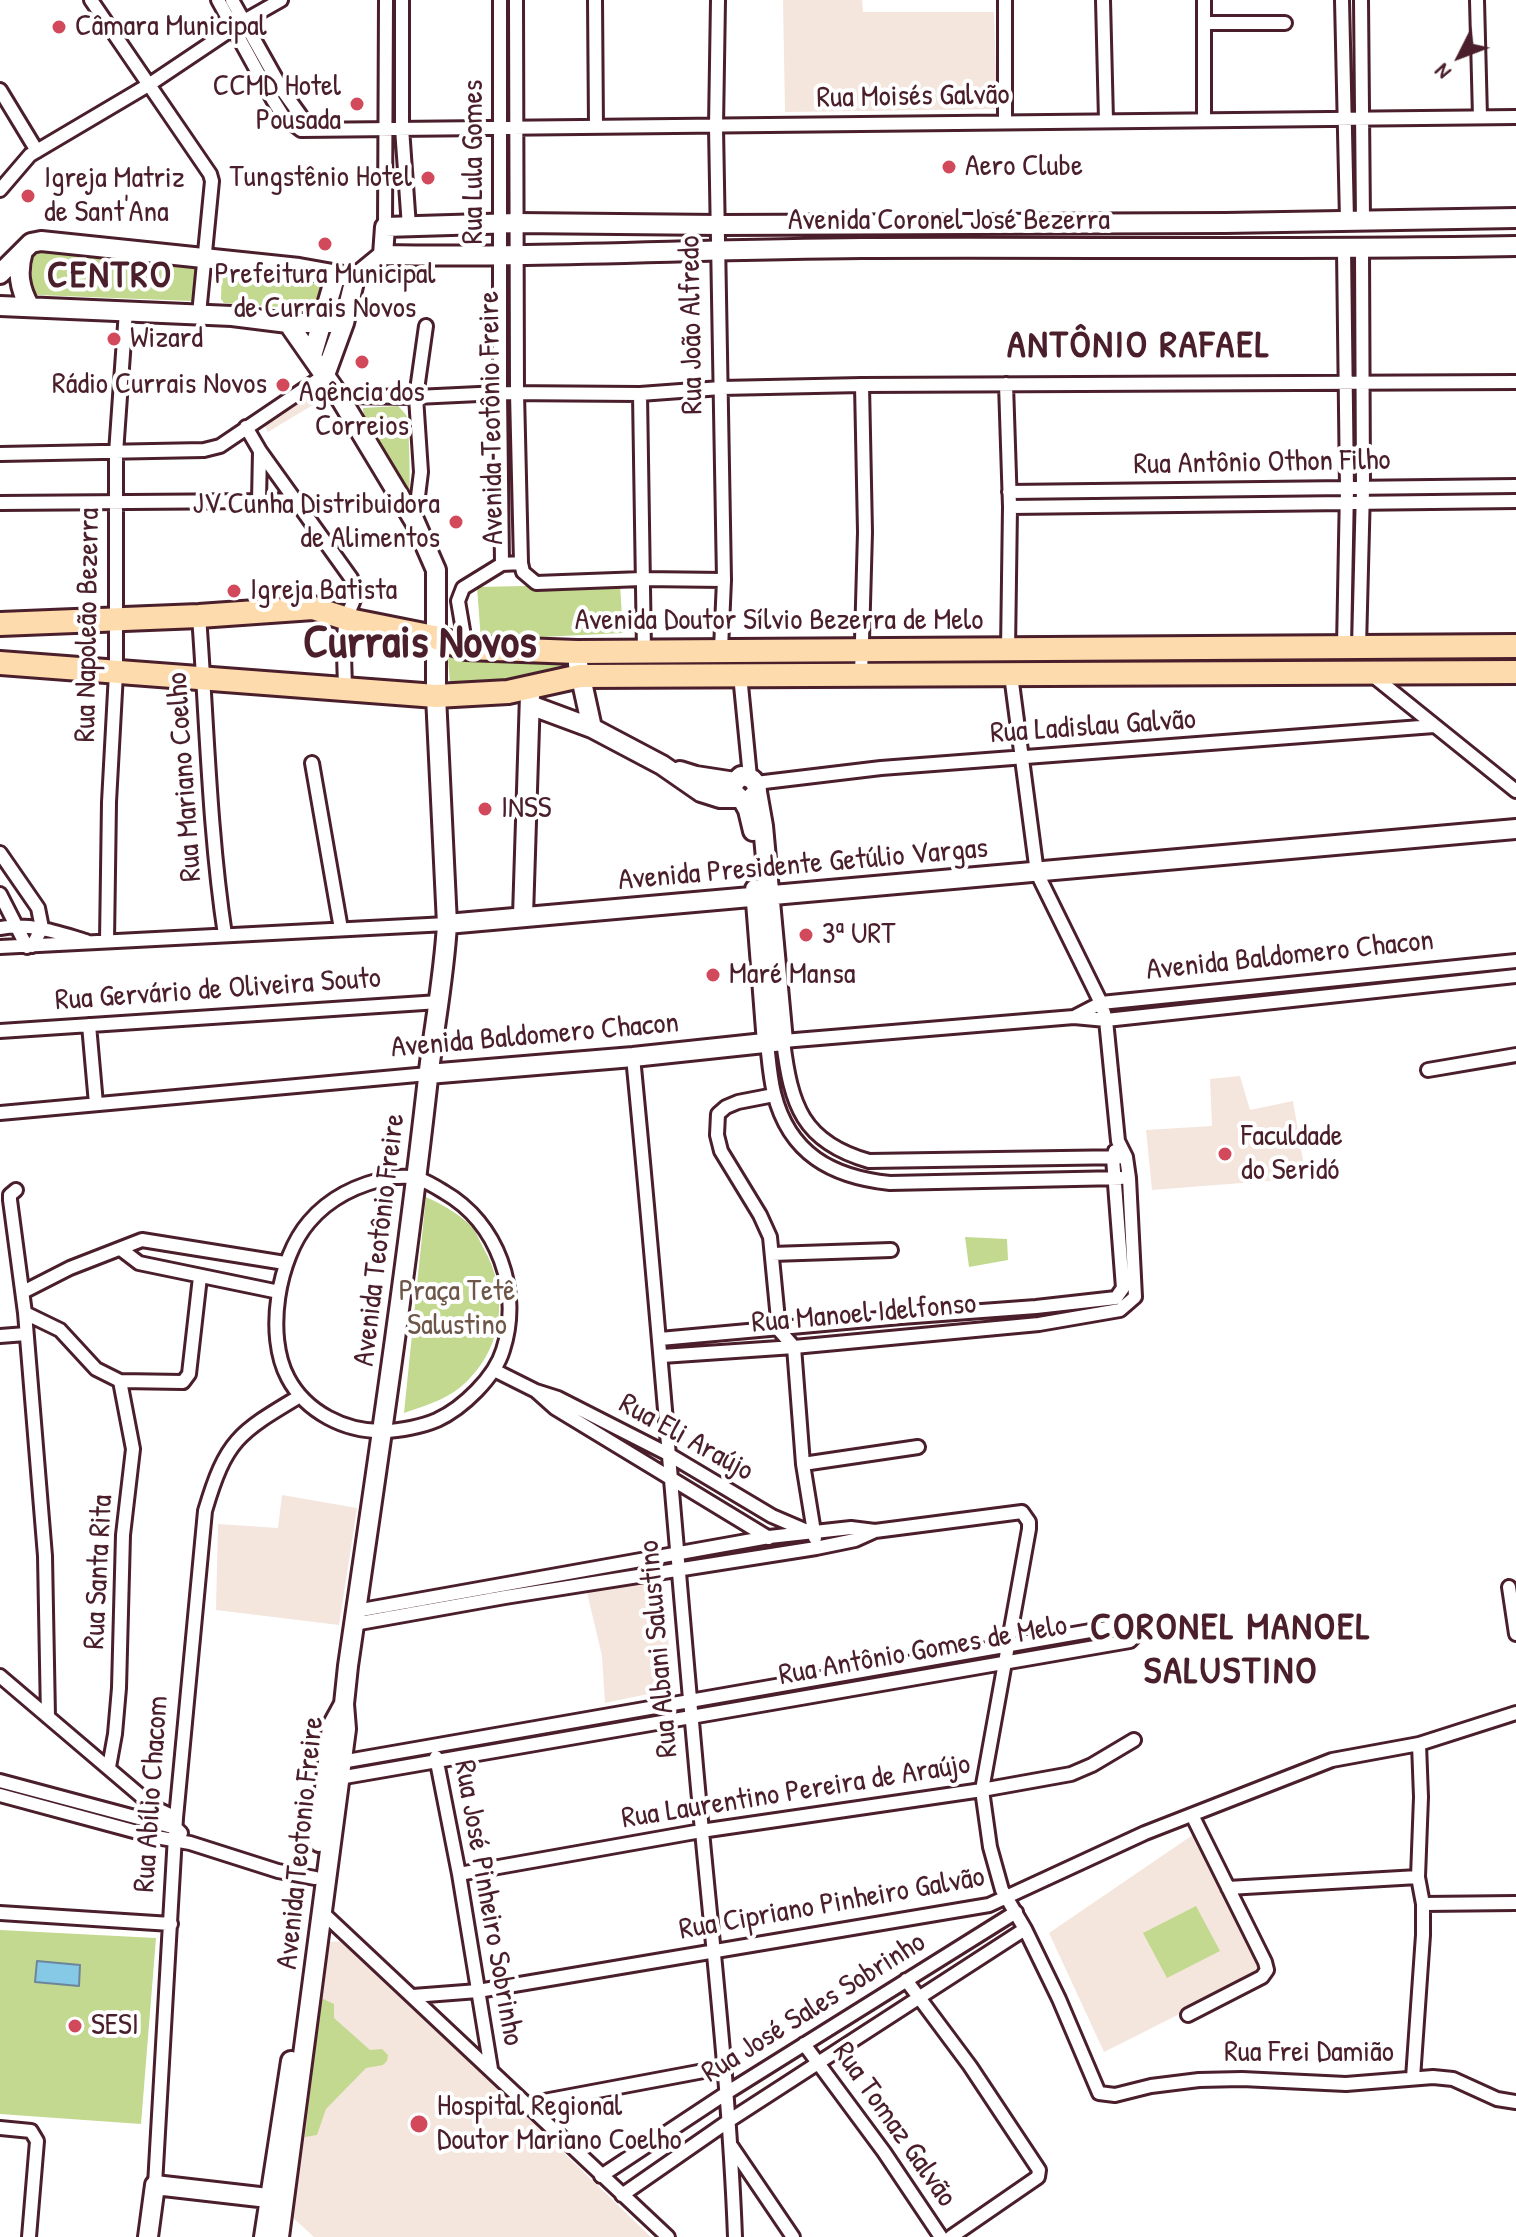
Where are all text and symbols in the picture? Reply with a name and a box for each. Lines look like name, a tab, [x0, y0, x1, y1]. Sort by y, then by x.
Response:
place label: Câmara Municipal	[75, 9, 267, 45]
north arrow	[1420, 16, 1500, 96]
marker: Câmara Municipal	[50, 18, 68, 36]
text: N	[1427, 58, 1457, 86]
place label: CCMD Hotel Pousada	[213, 69, 341, 140]
street label: Rua Moisés Galvão	[816, 77, 1010, 117]
street label: Rua Lula Gomes	[456, 80, 492, 244]
marker: CCMD Hotel Pousada	[348, 95, 366, 113]
place label: Aero Clube	[965, 149, 1083, 185]
marker: Aero Clube	[940, 158, 958, 176]
place label: Tungstênio Hotel	[230, 160, 412, 196]
place label: Igreja Matriz de Sant'Ana	[44, 161, 185, 232]
marker: Tungstênio Hotel	[419, 169, 437, 187]
marker: Igreja Matriz de Sant'Ana	[19, 187, 37, 205]
street label: Avenida Coronel José Bezerra	[788, 203, 1110, 239]
marker: Prefeitura Municipal de Currais Novos	[316, 235, 334, 253]
street label: Rua João Alfredo	[672, 235, 712, 415]
district label: CENTRO	[47, 254, 173, 300]
place label: Prefeitura Municipal de Currais Novos	[215, 257, 435, 328]
street label: Avenida Teotônio Freire	[472, 291, 512, 545]
place label: Wizard	[130, 321, 203, 357]
district label: ANTÔNIO RAFAEL	[1007, 324, 1271, 370]
marker: Wizard	[105, 330, 123, 348]
marker: Agência dos Correios	[353, 353, 371, 371]
place label: Rádio Currais Novos	[52, 367, 267, 403]
place label: Agência dos Correios	[299, 375, 425, 446]
marker: Rádio Currais Novos	[274, 376, 292, 394]
street label: Rua Antônio Othon Filho	[1133, 443, 1391, 483]
place label: JV Cunha Distribuidora de Alimentos	[193, 487, 440, 558]
street label: Rua Napoleão Bezerra	[68, 508, 108, 742]
marker: JV Cunha Distribuidora de Alimentos	[447, 513, 465, 531]
place label: Igreja Batista	[250, 573, 397, 609]
marker: Igreja Batista	[225, 582, 243, 600]
street label: Avenida Doutor Sílvio Bezerra de Melo	[575, 603, 983, 639]
district label: Currais Novos	[303, 617, 537, 673]
street label: Rua Mariano Coelho	[160, 671, 210, 883]
street label: Rua Ladislau Galvão	[989, 702, 1197, 752]
place label: INSS	[501, 791, 552, 827]
marker: INSS	[476, 800, 494, 818]
street label: Avenida Presidente Getúlio Vargas	[617, 831, 989, 899]
place label: 3ª URT	[822, 917, 895, 953]
street label: Avenida Baldomero Chacon	[1144, 923, 1436, 989]
marker: 3ª URT	[797, 926, 815, 944]
place label: Maré Mansa	[729, 957, 855, 993]
street label: Rua Gervário de Oliveira Souto	[54, 961, 382, 1019]
marker: Maré Mansa	[704, 966, 722, 984]
street label: Avenida Baldomero Chacon	[390, 1005, 680, 1067]
street label: Avenida Teotônio Freire	[347, 1112, 413, 1368]
place label: Faculdade do Seridó	[1241, 1119, 1343, 1190]
marker: Faculdade do Seridó	[1216, 1145, 1234, 1163]
park label: Praça Tetê Salustino	[399, 1274, 515, 1344]
street label: Rua Manoel Idelfonso	[750, 1286, 978, 1342]
street label: Rua Eli Araújo	[612, 1386, 760, 1490]
street label: Rua Santa Rita	[77, 1494, 121, 1650]
street label: Rua Albani Salustino	[632, 1539, 686, 1759]
district label: CORONEL MANOEL SALUSTINO	[1090, 1606, 1372, 1696]
street label: Rua Antônio Gomes de Melo	[776, 1608, 1070, 1694]
street label: Rua Abílio Chacom	[127, 1695, 177, 1893]
street label: Avenida Teotonio Freire	[270, 1715, 332, 1971]
street label: Rua Laurentino Pereira de Araújo	[619, 1747, 973, 1837]
street label: Rua José Pinheiro Sobrinho	[445, 1758, 531, 2048]
street label: Rua Cipriano Pinheiro Galvão	[677, 1859, 987, 1949]
street label: Rua José Sales Sobrinho	[696, 1925, 932, 2091]
place label: SESI	[91, 2008, 139, 2044]
marker: SESI	[66, 2017, 84, 2035]
street label: Rua Frei Damião	[1224, 2035, 1394, 2071]
street label: Rua Tomaz Galvão	[824, 2036, 964, 2214]
place label: Hospital Regional Doutor Mariano Coelho	[437, 2089, 682, 2160]
marker: Hospital Regional Doutor Mariano Coelho	[408, 2113, 430, 2135]

